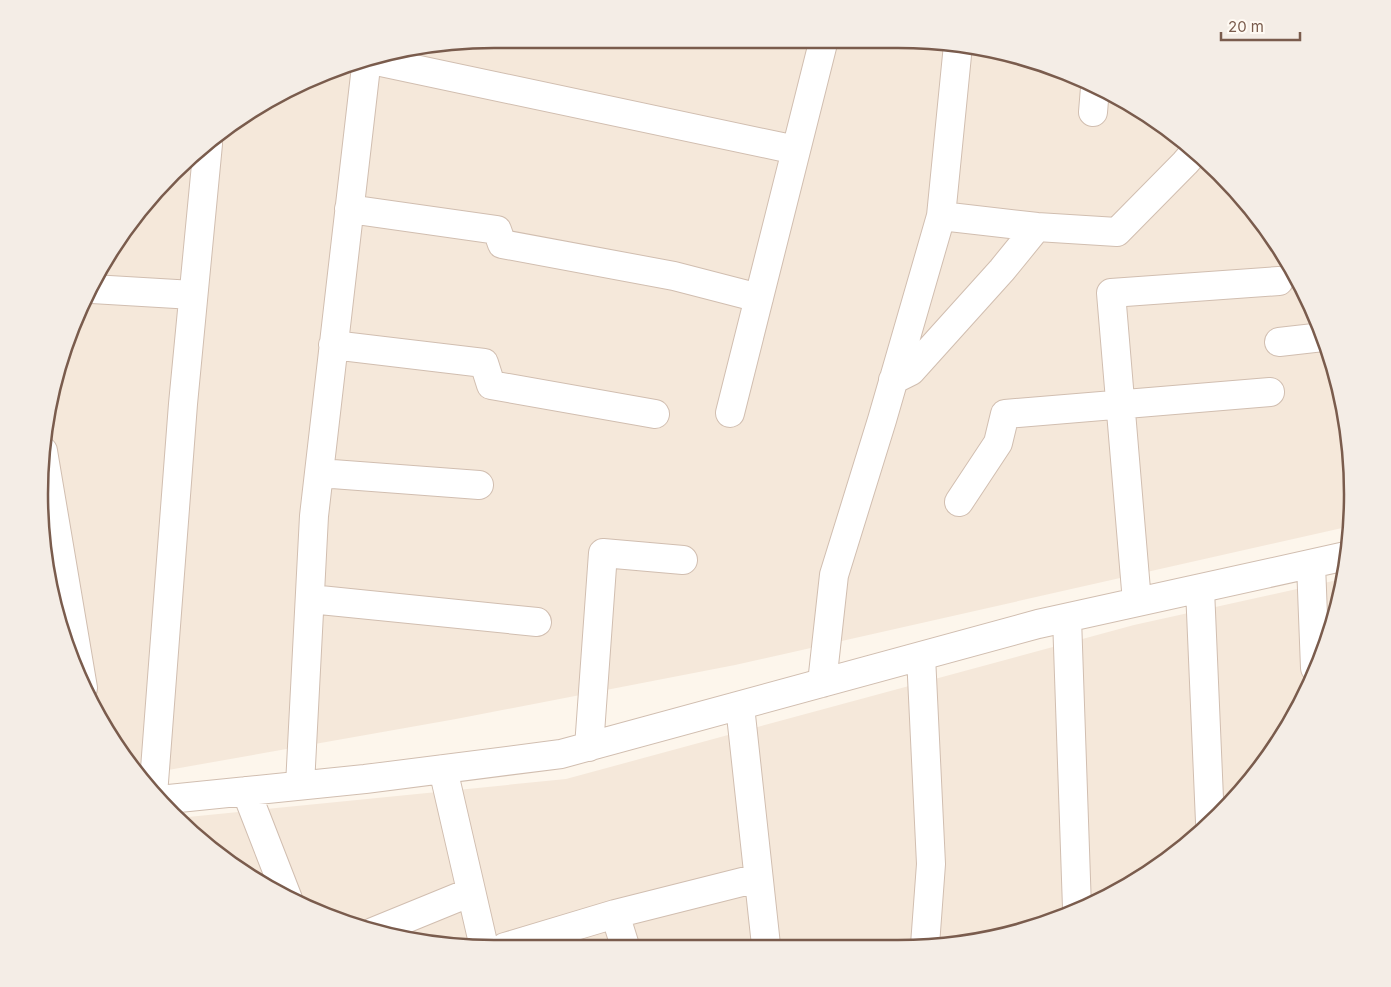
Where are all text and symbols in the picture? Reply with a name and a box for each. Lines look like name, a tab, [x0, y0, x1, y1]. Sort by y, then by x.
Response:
scale bar	[1221, 10, 1300, 42]
text: 20 m	[1228, 17, 1264, 36]

